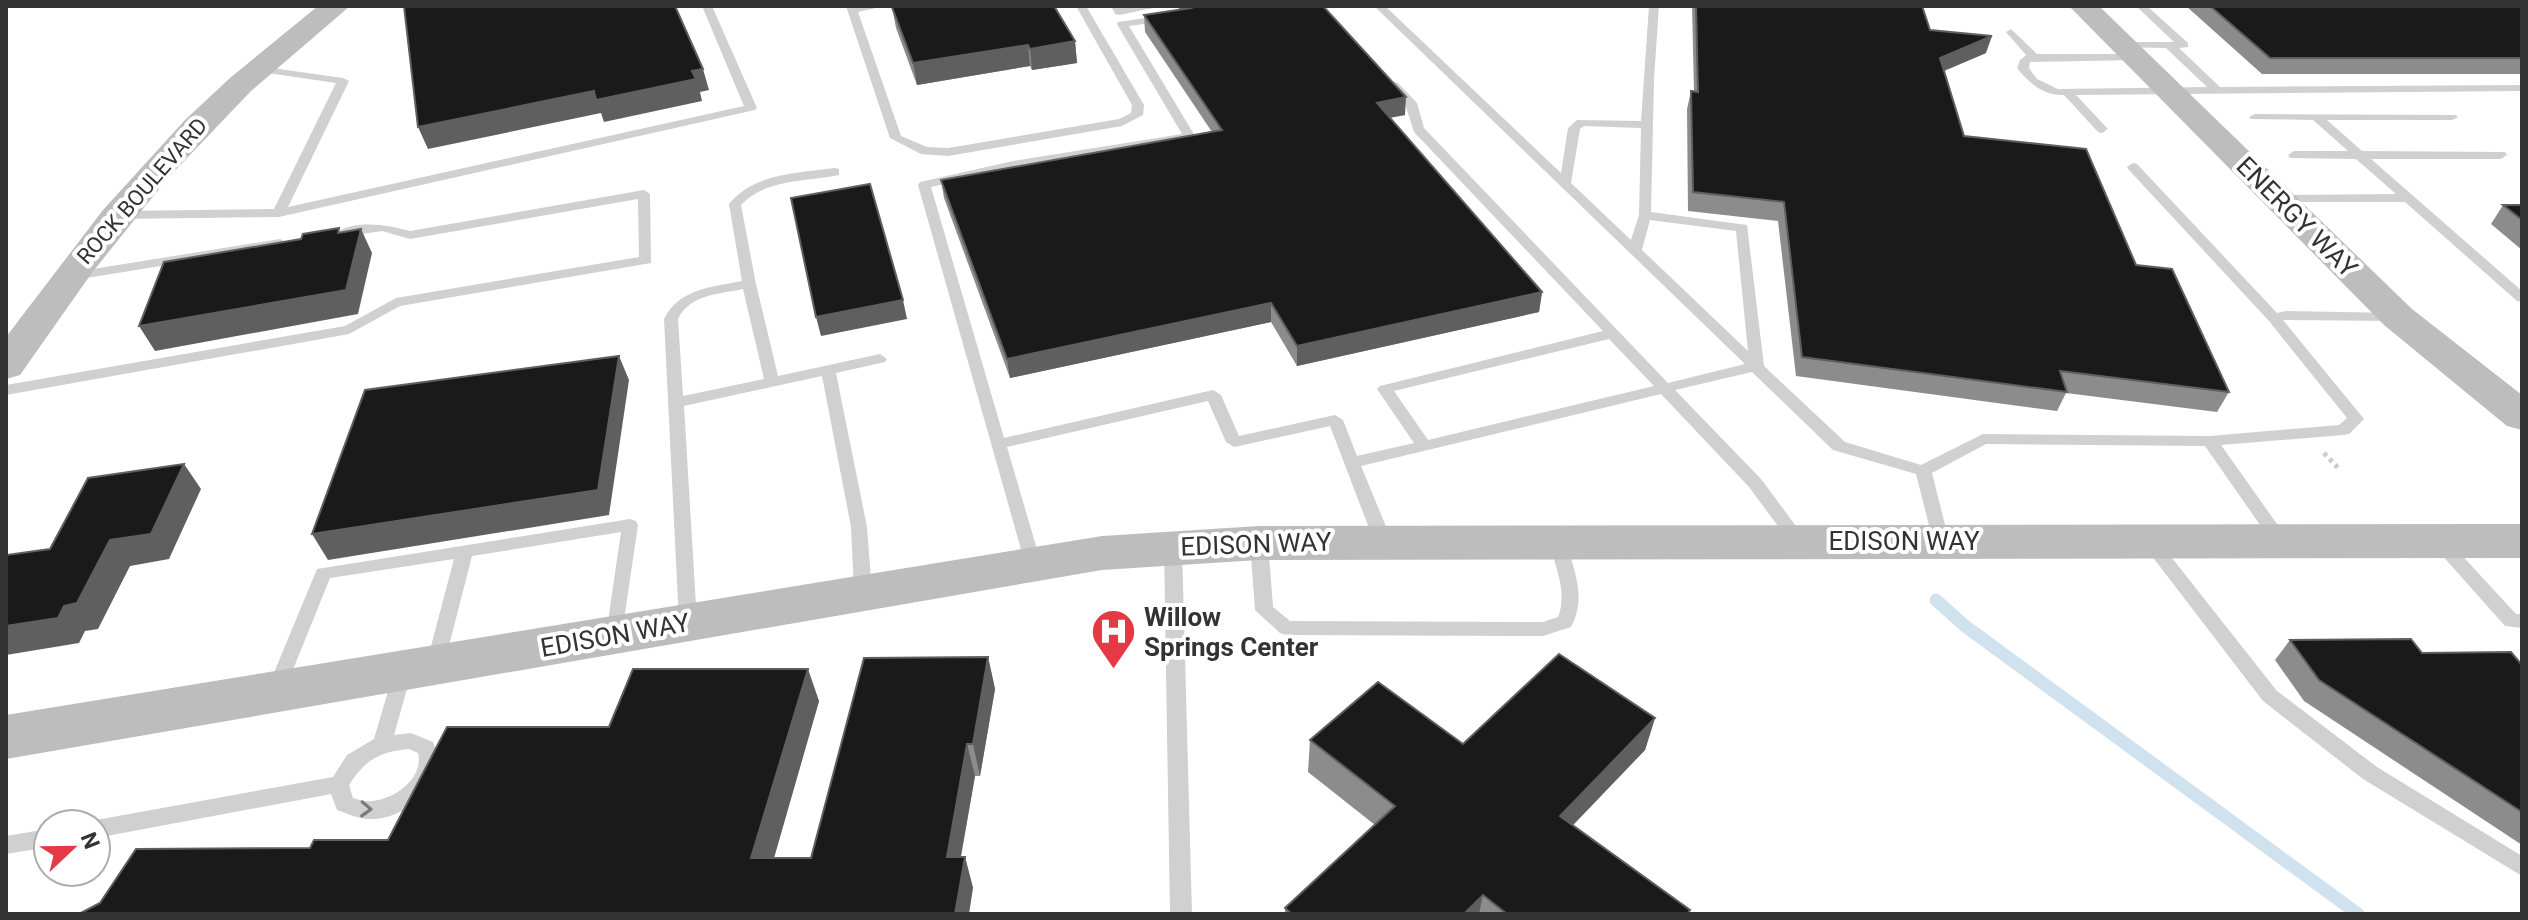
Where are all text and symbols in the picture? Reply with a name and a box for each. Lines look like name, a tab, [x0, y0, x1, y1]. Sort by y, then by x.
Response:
street label: ROCK BOULEVARD	[72, 113, 212, 269]
street label: ENERGY WAY	[2231, 151, 2364, 284]
street label: EDISON WAY	[1180, 526, 1332, 562]
street label: EDISON WAY	[1828, 526, 1980, 556]
place label: Willow Springs Center	[1144, 602, 1319, 662]
street label: EDISON WAY	[538, 607, 692, 663]
hospital icon: Willow Springs Center	[1089, 608, 1137, 671]
one-way arrow	[360, 800, 373, 817]
north arrow	[32, 808, 112, 888]
text: N	[76, 829, 105, 853]

